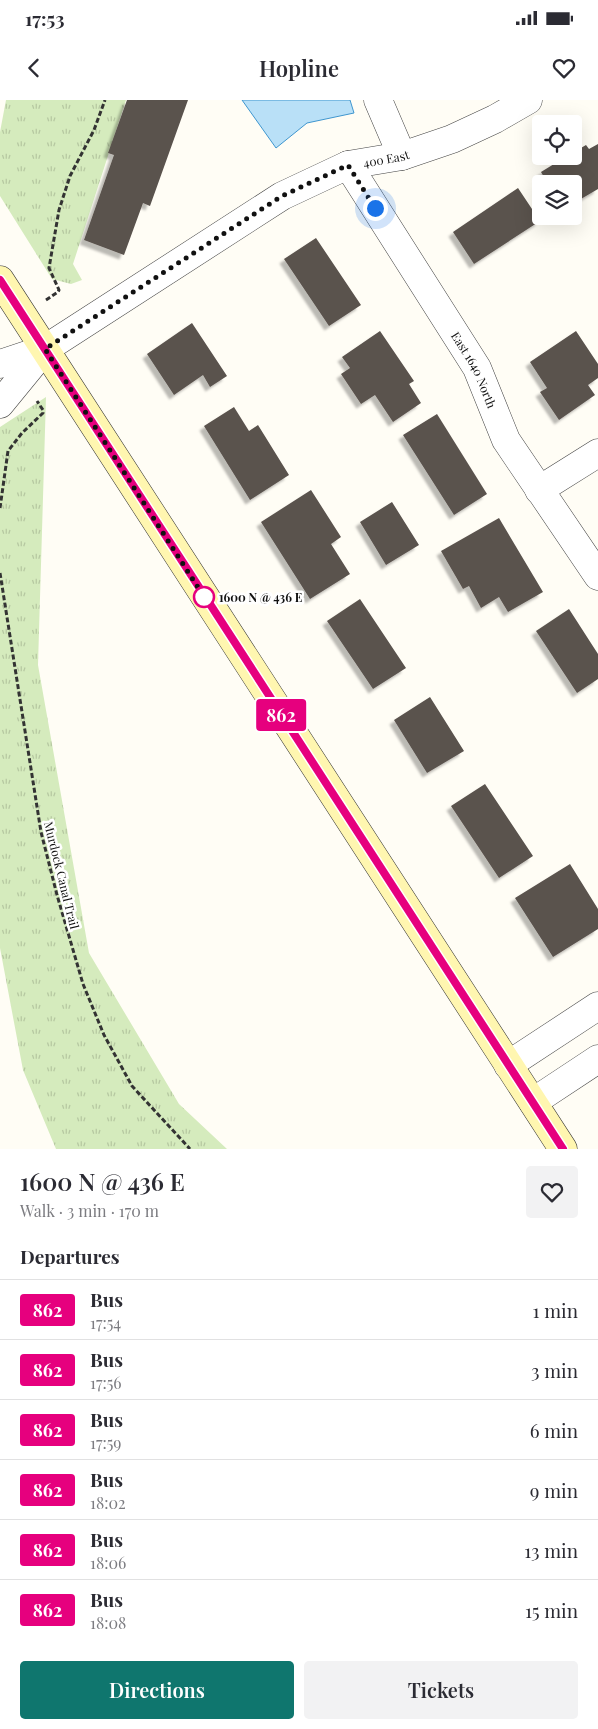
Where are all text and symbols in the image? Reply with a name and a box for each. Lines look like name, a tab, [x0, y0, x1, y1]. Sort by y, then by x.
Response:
text: 17:53	[25, 5, 64, 31]
text: Hopline	[259, 53, 339, 83]
icon: back	[20, 54, 48, 82]
icon: heart	[550, 54, 578, 82]
map controls	[532, 115, 582, 225]
button: locate	[532, 115, 582, 165]
street label: 400 East	[362, 146, 412, 170]
button: layers	[532, 175, 582, 225]
your location	[363, 196, 388, 221]
street label: East 1640 North	[448, 329, 500, 410]
marker: 1600 N @ 436 E	[193, 586, 215, 608]
place label: 1600 N @ 436 E	[219, 589, 303, 605]
line badge: 862	[252, 699, 310, 731]
text: 862	[266, 703, 296, 727]
street label: Murdock Canal Trail	[41, 819, 83, 931]
text: 1600 N @ 436 E	[20, 1165, 185, 1197]
button: heart	[526, 1166, 578, 1218]
text: Walk · 3 min · 170 m	[20, 1200, 159, 1221]
text: Departures	[20, 1243, 120, 1269]
text: Bus	[90, 1286, 123, 1312]
text: 1 min	[532, 1297, 578, 1323]
text: 862	[33, 1298, 62, 1322]
text: 17:54	[90, 1312, 121, 1333]
text: Bus	[90, 1346, 123, 1372]
text: 3 min	[531, 1357, 578, 1383]
text: 862	[33, 1358, 62, 1382]
text: 17:56	[90, 1372, 122, 1393]
text: Bus	[90, 1406, 123, 1432]
text: 6 min	[530, 1417, 578, 1443]
text: 862	[33, 1418, 62, 1442]
text: 17:59	[90, 1432, 121, 1453]
text: Bus	[90, 1466, 123, 1492]
text: 9 min	[530, 1477, 578, 1503]
text: 862	[33, 1478, 62, 1502]
text: 18:02	[90, 1492, 126, 1513]
text: Bus	[90, 1526, 123, 1552]
text: 13 min	[524, 1537, 578, 1563]
text: 862	[33, 1538, 62, 1562]
text: 18:06	[90, 1552, 126, 1573]
text: Bus	[90, 1586, 123, 1612]
text: 15 min	[525, 1597, 578, 1623]
text: 862	[33, 1598, 62, 1622]
text: 18:08	[90, 1612, 126, 1633]
button: Directions	[20, 1661, 294, 1719]
button: Tickets	[304, 1661, 578, 1719]

